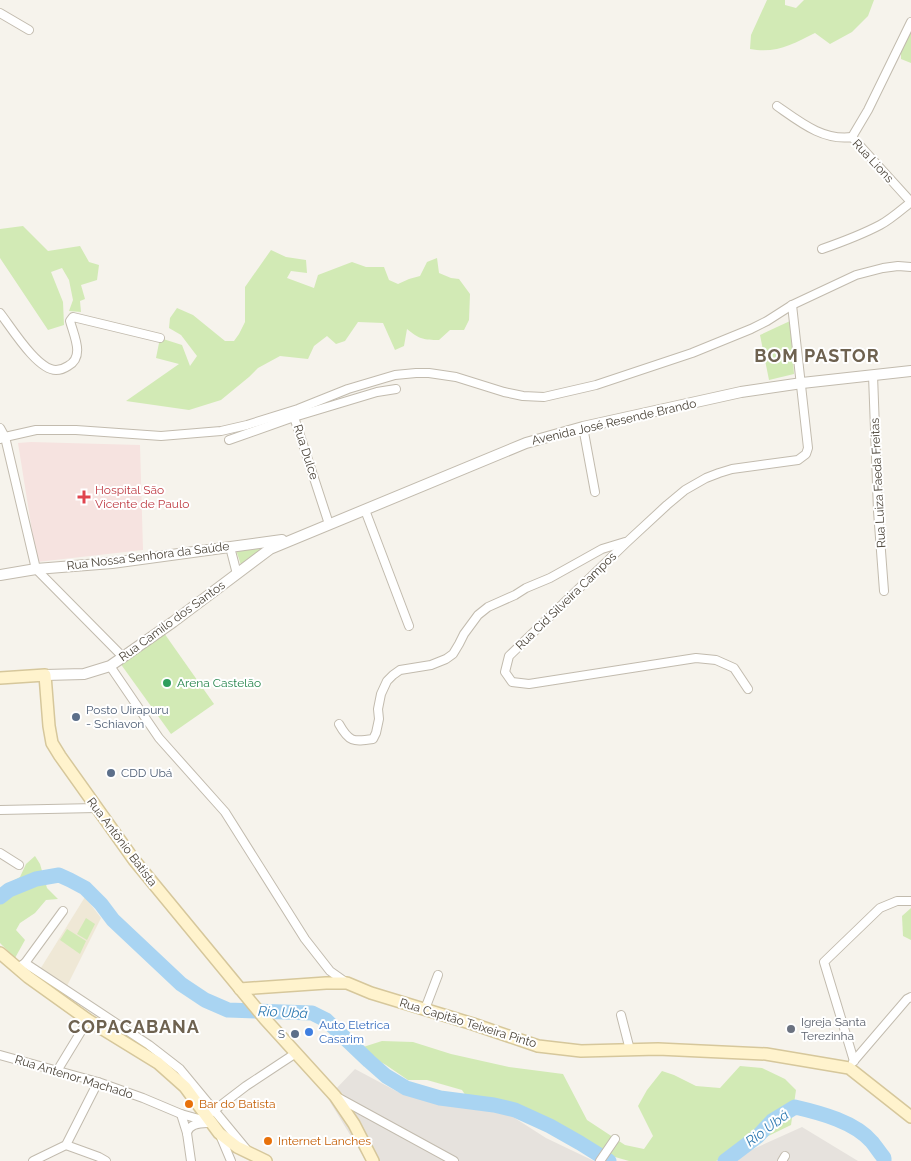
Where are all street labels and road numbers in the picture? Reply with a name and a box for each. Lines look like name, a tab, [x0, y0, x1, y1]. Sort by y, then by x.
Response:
street label: Rua Lions	[849, 136, 897, 186]
street label: Avenida José Resende Brando	[530, 396, 698, 448]
street label: Rua Luiza Faeda Freitas	[868, 417, 888, 548]
street label: Rua Dulce	[291, 423, 321, 481]
street label: Rua Nossa Senhora da Saúde	[66, 539, 230, 573]
street label: Rua Cid Silveira Campos	[513, 549, 619, 653]
street label: Rua Camilo dos Santos	[116, 578, 228, 664]
street label: Rua Antônio Batista	[84, 795, 160, 889]
street label: Rua Capitão Teixeira Pinto	[398, 995, 538, 1051]
street label: Rua Antenor Machado	[13, 1052, 135, 1102]

